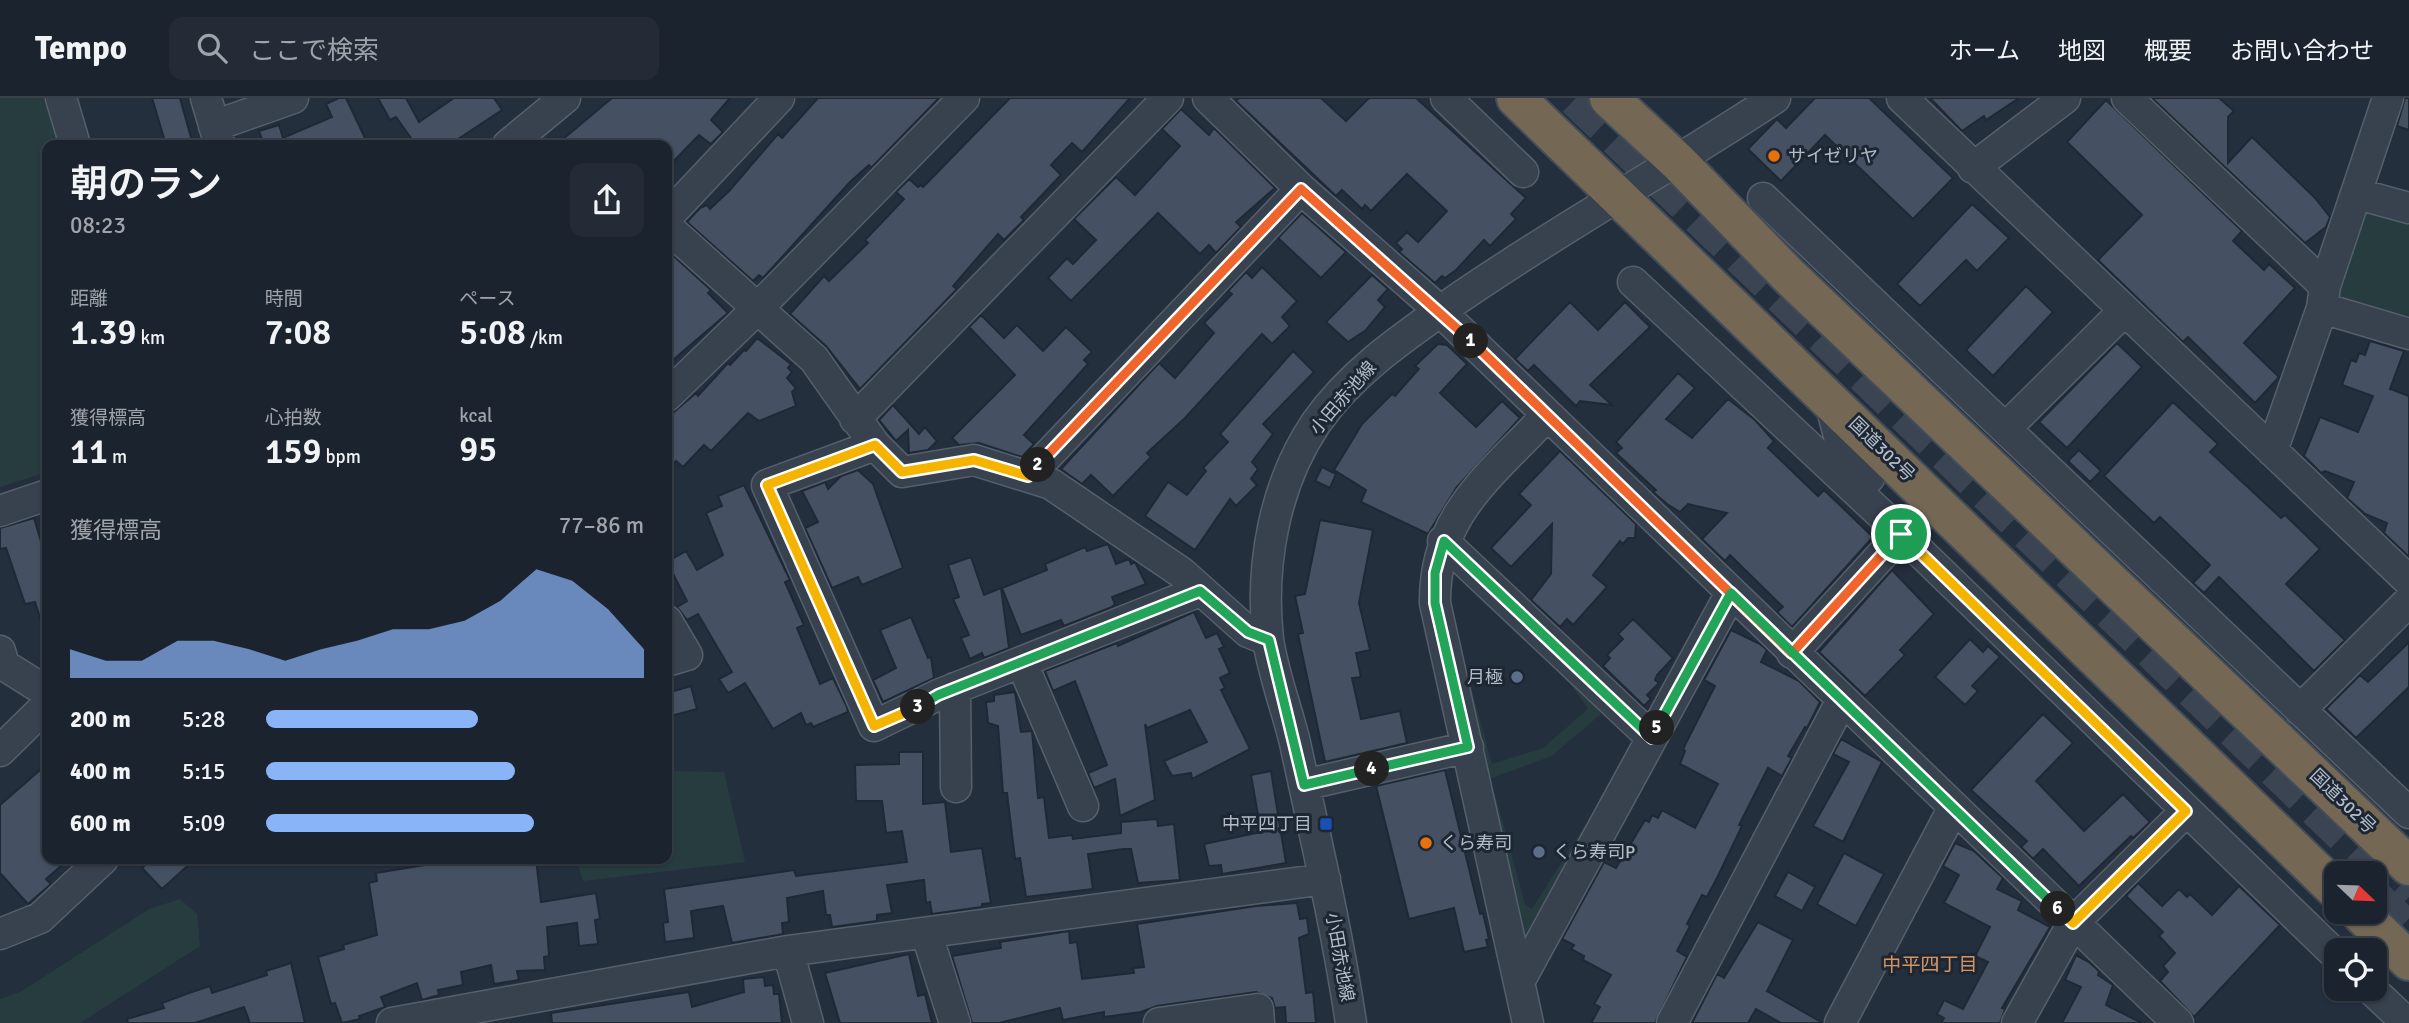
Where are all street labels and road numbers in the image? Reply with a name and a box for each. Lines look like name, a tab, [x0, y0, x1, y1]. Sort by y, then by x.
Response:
street label: 小田赤池線	[1305, 357, 1381, 439]
street label: 国道302号	[1844, 412, 1920, 486]
street label: 国道302号	[2305, 764, 2381, 838]
street label: 小田赤池線	[1321, 911, 1359, 1003]

